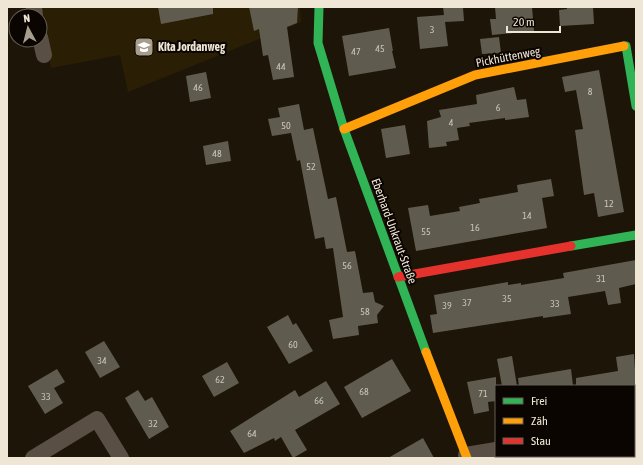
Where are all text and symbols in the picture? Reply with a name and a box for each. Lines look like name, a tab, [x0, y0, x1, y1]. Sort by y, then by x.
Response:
north arrow	[8, 8, 48, 48]
scale bar	[507, 8, 560, 34]
text: N	[23, 12, 31, 24]
text: 20 m	[513, 15, 535, 29]
house number: 3	[430, 24, 435, 35]
school or university icon: Kita Jordanweg	[133, 36, 155, 58]
place label: Kita Jordanweg	[158, 40, 226, 54]
house number: 45	[375, 43, 385, 54]
street label: Pickhüttenweg	[475, 44, 542, 70]
house number: 47	[351, 46, 361, 57]
house number: 44	[276, 61, 286, 72]
house number: 46	[193, 82, 203, 93]
house number: 8	[588, 86, 593, 97]
house number: 6	[496, 102, 501, 113]
house number: 4	[449, 117, 454, 128]
house number: 50	[281, 120, 291, 131]
house number: 48	[212, 148, 222, 159]
house number: 52	[306, 161, 316, 172]
street label: Eberhard-Unkraut-Straße	[368, 176, 420, 286]
house number: 12	[604, 198, 614, 209]
house number: 14	[522, 210, 532, 221]
house number: 16	[470, 222, 480, 233]
house number: 55	[421, 226, 431, 237]
house number: 56	[342, 260, 352, 271]
house number: 31	[596, 273, 606, 284]
house number: 35	[502, 293, 512, 304]
house number: 37	[462, 297, 472, 308]
house number: 33	[550, 298, 560, 309]
house number: 39	[442, 300, 452, 311]
house number: 58	[360, 306, 370, 317]
house number: 60	[288, 339, 298, 350]
house number: 34	[97, 355, 107, 366]
house number: 62	[215, 374, 225, 385]
legend	[495, 385, 635, 457]
house number: 68	[359, 386, 369, 397]
house number: 71	[478, 388, 488, 399]
house number: 33	[41, 391, 51, 402]
text: Frei	[531, 394, 547, 408]
house number: 66	[314, 395, 324, 406]
text: Zäh	[531, 414, 548, 428]
house number: 32	[148, 418, 158, 429]
house number: 64	[247, 428, 257, 439]
text: Stau	[531, 434, 551, 448]

